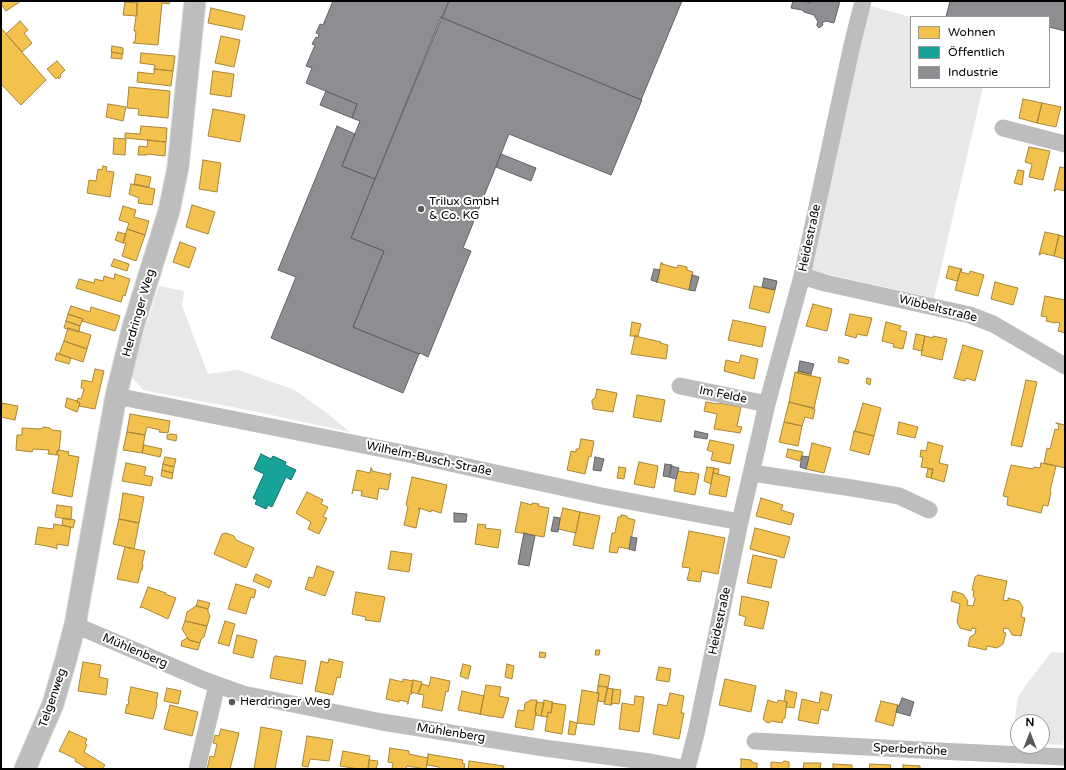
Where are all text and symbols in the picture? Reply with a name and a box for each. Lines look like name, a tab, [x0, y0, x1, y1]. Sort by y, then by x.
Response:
legend	[910, 16, 1050, 88]
text: Wohnen	[948, 25, 996, 39]
text: Öffentlich	[948, 45, 1005, 59]
text: Industrie	[948, 65, 998, 79]
place label: Trilux GmbH & Co. KG	[429, 195, 499, 223]
street label: Heidestraße	[796, 203, 824, 273]
marker: Trilux GmbH & Co. KG	[416, 204, 426, 214]
street label: Herdringer Weg	[120, 267, 158, 359]
street label: Wibbeltstraße	[897, 292, 979, 326]
street label: Im Felde	[698, 383, 748, 407]
street label: Wilhelm-Busch-Straße	[365, 439, 493, 479]
street label: Heidestraße	[706, 586, 734, 656]
street label: Mühlenberg	[100, 631, 170, 671]
street label: Telgenweg	[36, 667, 70, 729]
place label: Herdringer Weg	[240, 695, 331, 709]
marker: Herdringer Weg	[227, 697, 237, 707]
north arrow	[1010, 714, 1050, 754]
text: N	[1026, 716, 1034, 729]
street label: Mühlenberg	[416, 720, 486, 746]
street label: Sperberhöhe	[873, 741, 947, 759]

